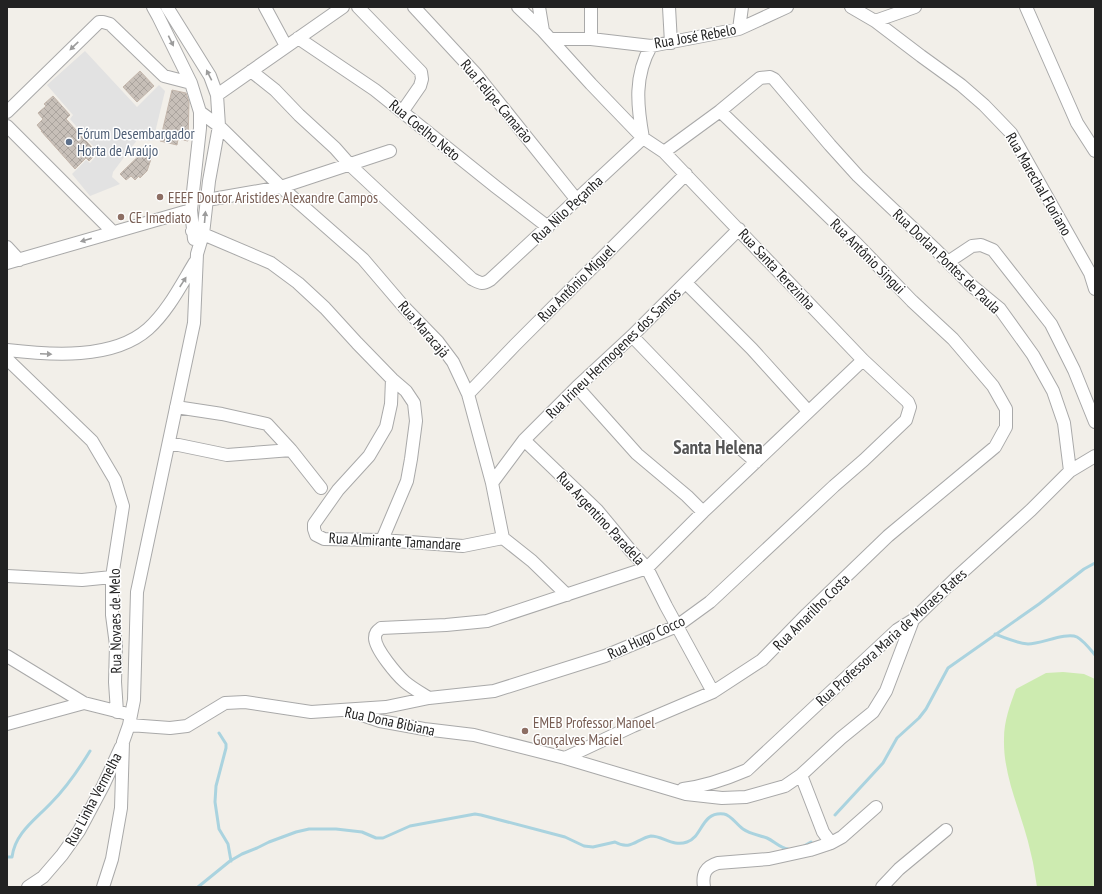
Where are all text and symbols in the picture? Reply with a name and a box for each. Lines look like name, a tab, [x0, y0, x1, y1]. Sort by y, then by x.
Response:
street label: Rua José Rebelo	[653, 19, 737, 53]
one-way arrow	[168, 36, 174, 47]
one-way arrow	[69, 41, 79, 51]
street label: Rua Felipe Camarão	[457, 55, 537, 147]
one-way arrow	[206, 70, 212, 81]
street label: Rua Coelho Neto	[385, 95, 465, 165]
place label: Fórum Desembargador Horta de Araújo	[77, 124, 195, 160]
street label: Rua Marechal Floriano	[1002, 129, 1076, 239]
marker: Fórum Desembargador Horta de Araújo	[64, 137, 74, 147]
street label: Rua Nilo Peçanha	[527, 171, 607, 247]
place label: EEEF Doutor Aristides Alexandre Campos	[168, 188, 378, 207]
marker: EEEF Doutor Aristides Alexandre Campos	[155, 192, 165, 202]
street label: Rua Dorlan Pontes de Paula	[889, 205, 1005, 317]
place label: CE Imediato	[129, 208, 191, 227]
one-way arrow	[202, 210, 208, 223]
marker: CE Imediato	[116, 212, 126, 222]
street label: Rua Antônio Singui	[826, 214, 910, 298]
street label: Rua Santa Terezinha	[735, 224, 819, 314]
one-way arrow	[80, 237, 92, 243]
street label: Rua Antônio Miguel	[533, 240, 619, 326]
one-way arrow	[179, 276, 186, 288]
street label: Rua Irineu Hermogenes dos Santos	[542, 284, 684, 422]
street label: Rua Maracajá	[394, 297, 454, 361]
one-way arrow	[40, 350, 52, 357]
district label: Santa Helena	[673, 435, 763, 459]
street label: Rua Argentino Paradela	[553, 467, 649, 569]
street label: Rua Almirante Tamandare	[328, 528, 462, 554]
street label: Rua Professora Maria de Moraes Rates	[812, 564, 970, 710]
street label: Rua Novaes de Melo	[105, 568, 125, 674]
street label: Rua Amarilho Costa	[769, 570, 853, 654]
street label: Rua Hugo Cocco	[604, 611, 688, 663]
street label: Rua Dona Bibiana	[343, 702, 437, 740]
place label: EMEB Professor Manoel Gonçalves Maciel	[533, 713, 655, 749]
marker: EMEB Professor Manoel Gonçalves Maciel	[520, 726, 530, 736]
street label: Rua Linha Vermelha	[60, 749, 126, 849]

